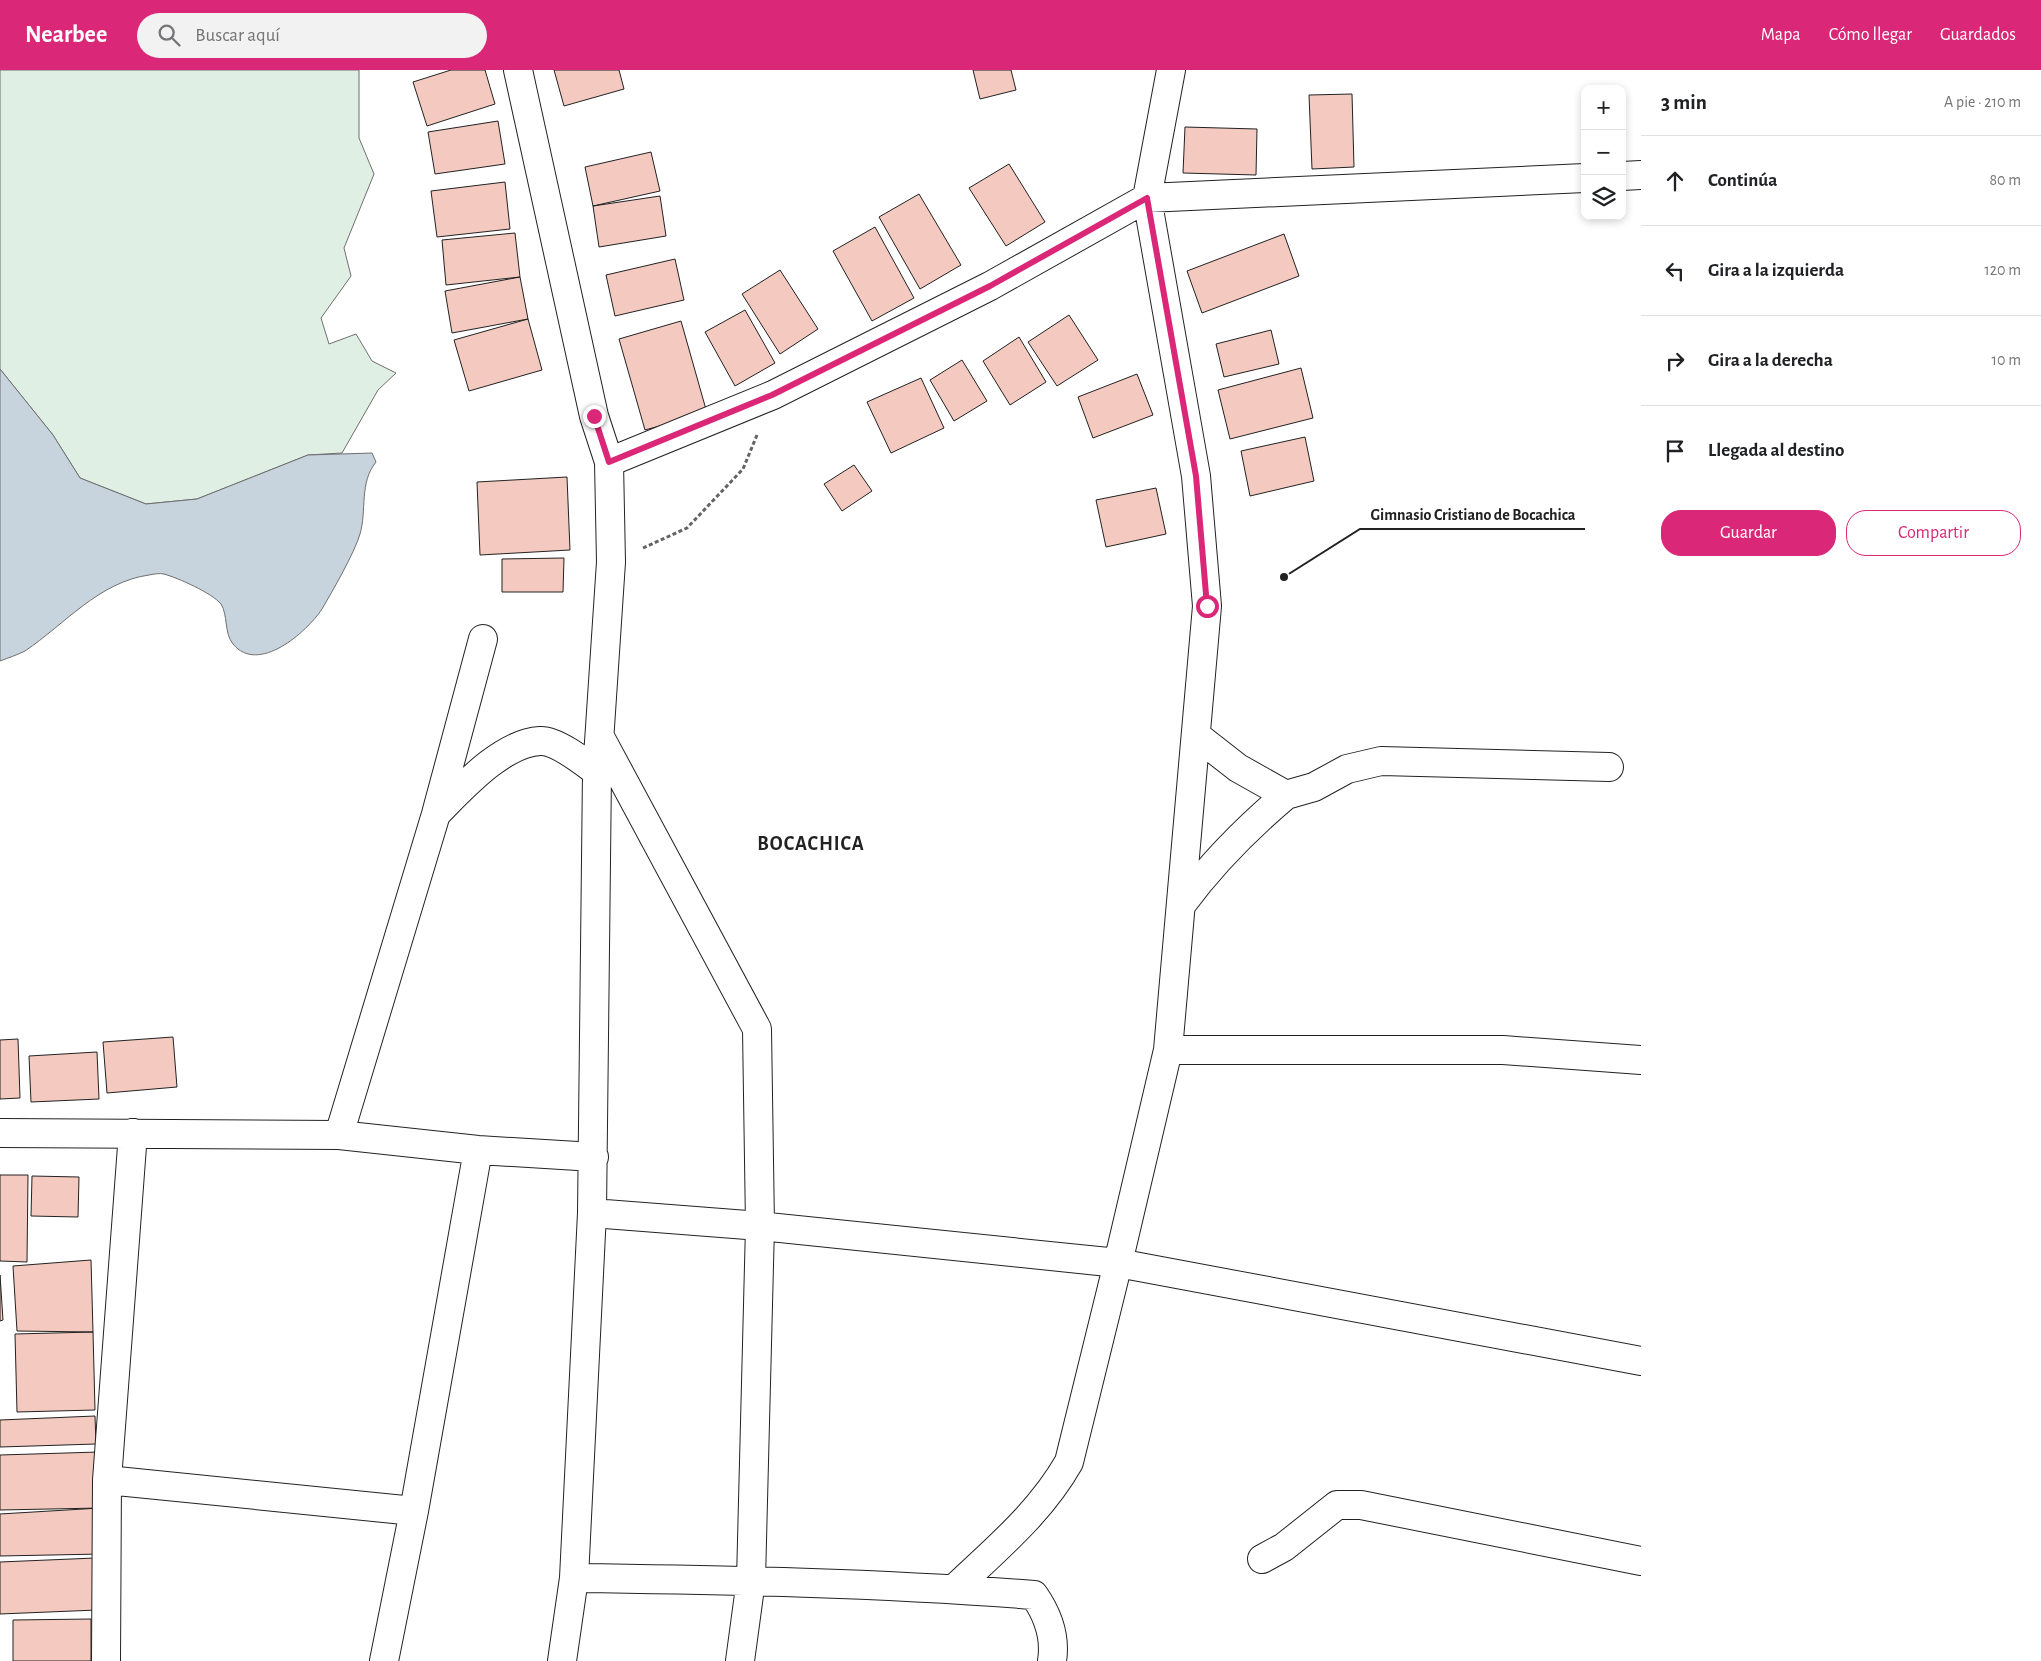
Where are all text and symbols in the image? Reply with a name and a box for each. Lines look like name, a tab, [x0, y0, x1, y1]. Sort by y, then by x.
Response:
search box	[137, 13, 487, 58]
icon: search	[155, 21, 183, 49]
text: Nearbee	[25, 23, 107, 47]
text: Buscar aquí	[195, 26, 280, 45]
text: Mapa	[1761, 26, 1801, 44]
text: Cómo llegar	[1829, 26, 1912, 44]
text: Guardados	[1940, 26, 2016, 44]
map controls	[1581, 85, 1626, 220]
button: +	[1581, 85, 1626, 130]
text: 3 min	[1661, 92, 1707, 113]
text: A pie · 210 m	[1944, 94, 2021, 110]
button: −	[1581, 130, 1626, 175]
icon: ahead	[1661, 167, 1689, 195]
text: Continúa	[1708, 171, 1777, 190]
text: 80 m	[1990, 172, 2021, 188]
button: layers	[1581, 175, 1626, 220]
icon: left	[1661, 257, 1689, 285]
text: Gira a la izquierda	[1708, 261, 1844, 280]
text: 120 m	[1984, 262, 2021, 278]
icon: right	[1661, 347, 1689, 375]
text: Gira a la derecha	[1708, 351, 1833, 370]
text: 10 m	[1992, 352, 2021, 368]
route end	[583, 405, 606, 428]
icon: arrive	[1661, 437, 1689, 465]
text: Llegada al destino	[1708, 441, 1845, 460]
callout: Gimnasio Cristiano de Bocachica	[1360, 498, 1585, 529]
text: Gimnasio Cristiano de Bocachica	[1371, 507, 1576, 523]
button: Guardar	[1661, 510, 1836, 556]
button: Compartir	[1846, 510, 2021, 556]
route start	[1196, 595, 1219, 618]
district label: BOCACHICA	[757, 834, 865, 854]

